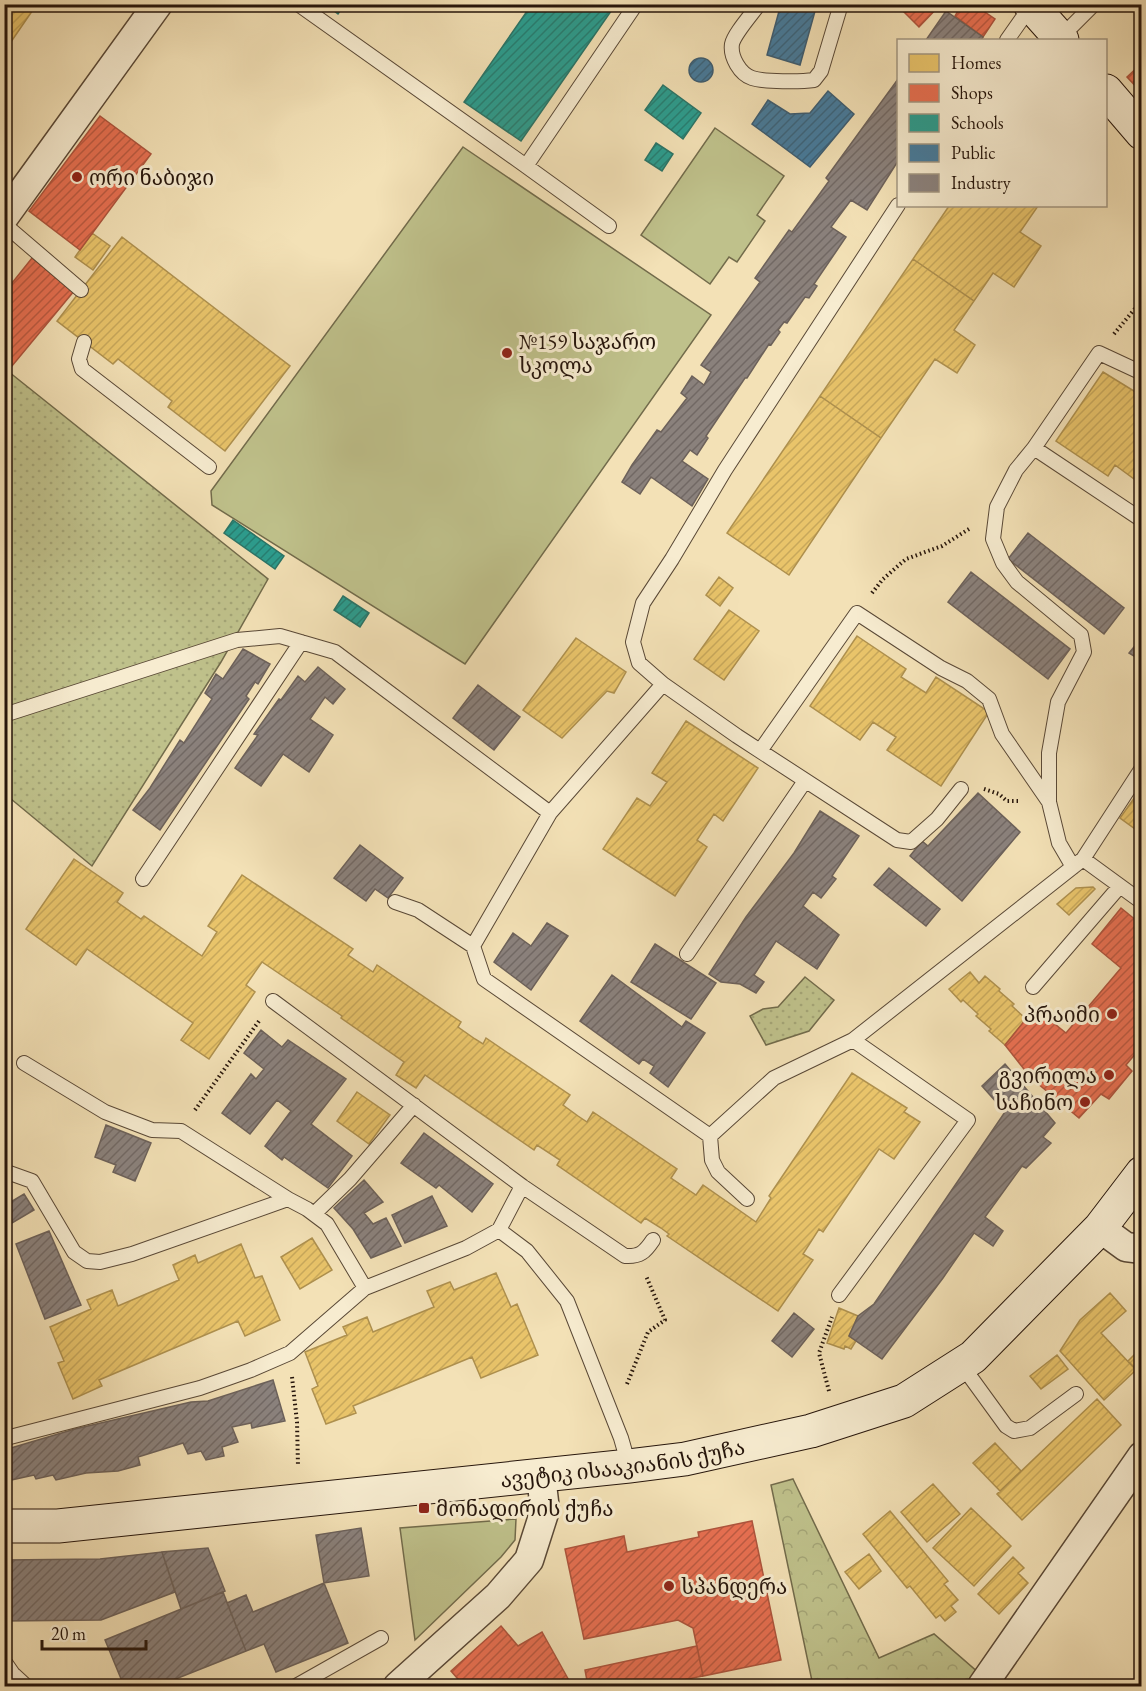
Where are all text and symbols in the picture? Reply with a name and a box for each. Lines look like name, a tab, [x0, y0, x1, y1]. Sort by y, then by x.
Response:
legend	[897, 39, 1107, 207]
text: Homes	[951, 51, 1002, 74]
text: Shops	[951, 81, 993, 104]
text: Schools	[951, 111, 1004, 134]
text: Public	[951, 141, 995, 164]
place label: ორი ნაბიჯი	[89, 164, 214, 191]
marker: ორი ნაბიჯი	[70, 170, 84, 184]
text: Industry	[951, 171, 1011, 194]
place label: №159 საჯარო სკოლა	[519, 328, 656, 379]
marker: №159 საჯარო სკოლა	[500, 346, 514, 360]
place label: პრაიმი	[1024, 1001, 1100, 1028]
marker: პრაიმი	[1105, 1007, 1119, 1021]
place label: გვირილა	[999, 1062, 1097, 1089]
marker: გვირილა	[1102, 1068, 1116, 1082]
place label: საჩინო	[995, 1089, 1073, 1116]
marker: საჩინო	[1078, 1095, 1092, 1109]
street label: ავეტიკ ისააკიანის ქუჩა	[499, 1433, 747, 1493]
place label: მონადირის ქუჩა	[436, 1495, 614, 1522]
marker: მონადირის ქუჩა	[417, 1501, 431, 1515]
place label: სპანდერა	[681, 1573, 787, 1600]
marker: სპანდერა	[662, 1579, 676, 1593]
scale bar	[42, 1613, 146, 1651]
text: 20 m	[51, 1622, 86, 1645]

